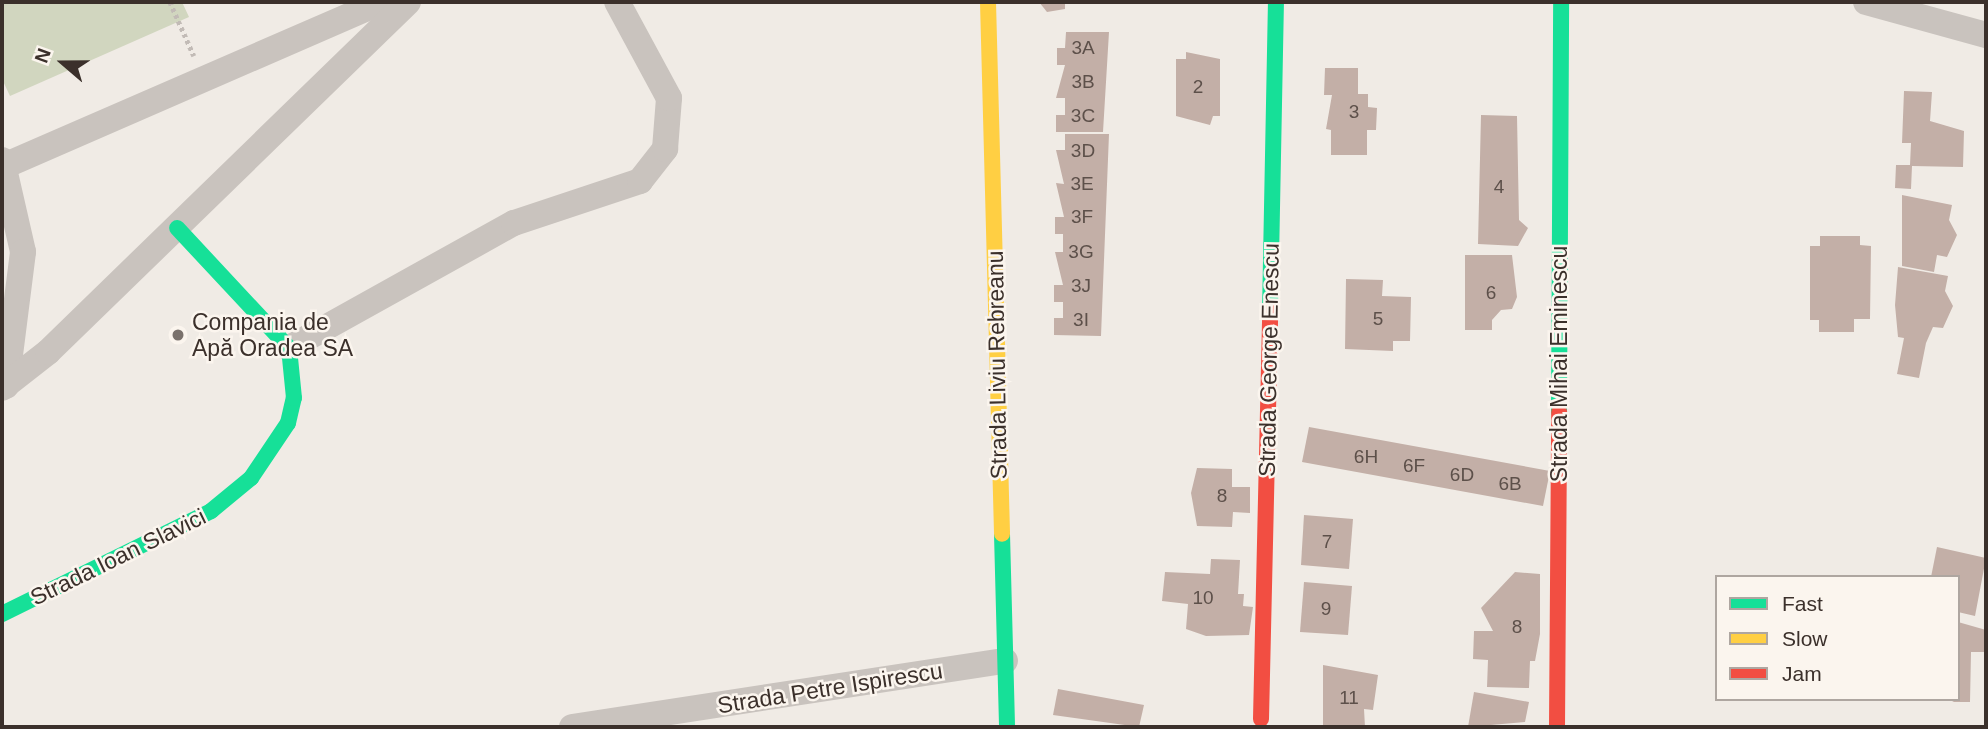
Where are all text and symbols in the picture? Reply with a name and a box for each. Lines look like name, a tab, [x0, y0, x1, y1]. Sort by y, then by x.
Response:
north arrow	[28, 28, 98, 98]
house number: 3A	[1071, 37, 1095, 59]
text: N	[31, 46, 55, 66]
house number: 3B	[1071, 71, 1095, 93]
house number: 2	[1193, 76, 1203, 98]
house number: 3	[1349, 101, 1359, 123]
house number: 3C	[1071, 105, 1095, 127]
house number: 3D	[1071, 140, 1095, 162]
house number: 3E	[1070, 173, 1094, 195]
house number: 4	[1494, 176, 1504, 198]
house number: 3F	[1071, 206, 1093, 228]
house number: 3G	[1068, 241, 1094, 263]
street label: Strada George Enescu	[1253, 243, 1285, 477]
street label: Strada Mihai Eminescu	[1545, 246, 1573, 482]
street label: Strada Liviu Rebreanu	[981, 250, 1013, 480]
house number: 3J	[1071, 275, 1091, 297]
house number: 6	[1486, 282, 1496, 304]
place label: Compania de Apă Oradea SA	[192, 308, 353, 362]
house number: 5	[1373, 308, 1383, 330]
house number: 3I	[1073, 309, 1089, 331]
marker: Compania de Apă Oradea SA	[170, 327, 186, 343]
house number: 6H	[1354, 446, 1378, 468]
house number: 6F	[1403, 455, 1425, 477]
house number: 6D	[1450, 464, 1474, 486]
house number: 6B	[1498, 473, 1522, 495]
house number: 8	[1217, 485, 1227, 507]
street label: Strada Ioan Slavici	[26, 503, 210, 611]
house number: 7	[1322, 531, 1332, 553]
legend	[1715, 575, 1960, 701]
house number: 10	[1192, 587, 1214, 609]
text: Fast	[1782, 592, 1823, 615]
house number: 9	[1321, 598, 1331, 620]
house number: 8	[1512, 616, 1522, 638]
text: Slow	[1782, 627, 1828, 650]
street label: Strada Petre Ispirescu	[715, 657, 945, 719]
text: Jam	[1782, 662, 1822, 685]
house number: 11	[1339, 687, 1359, 709]

